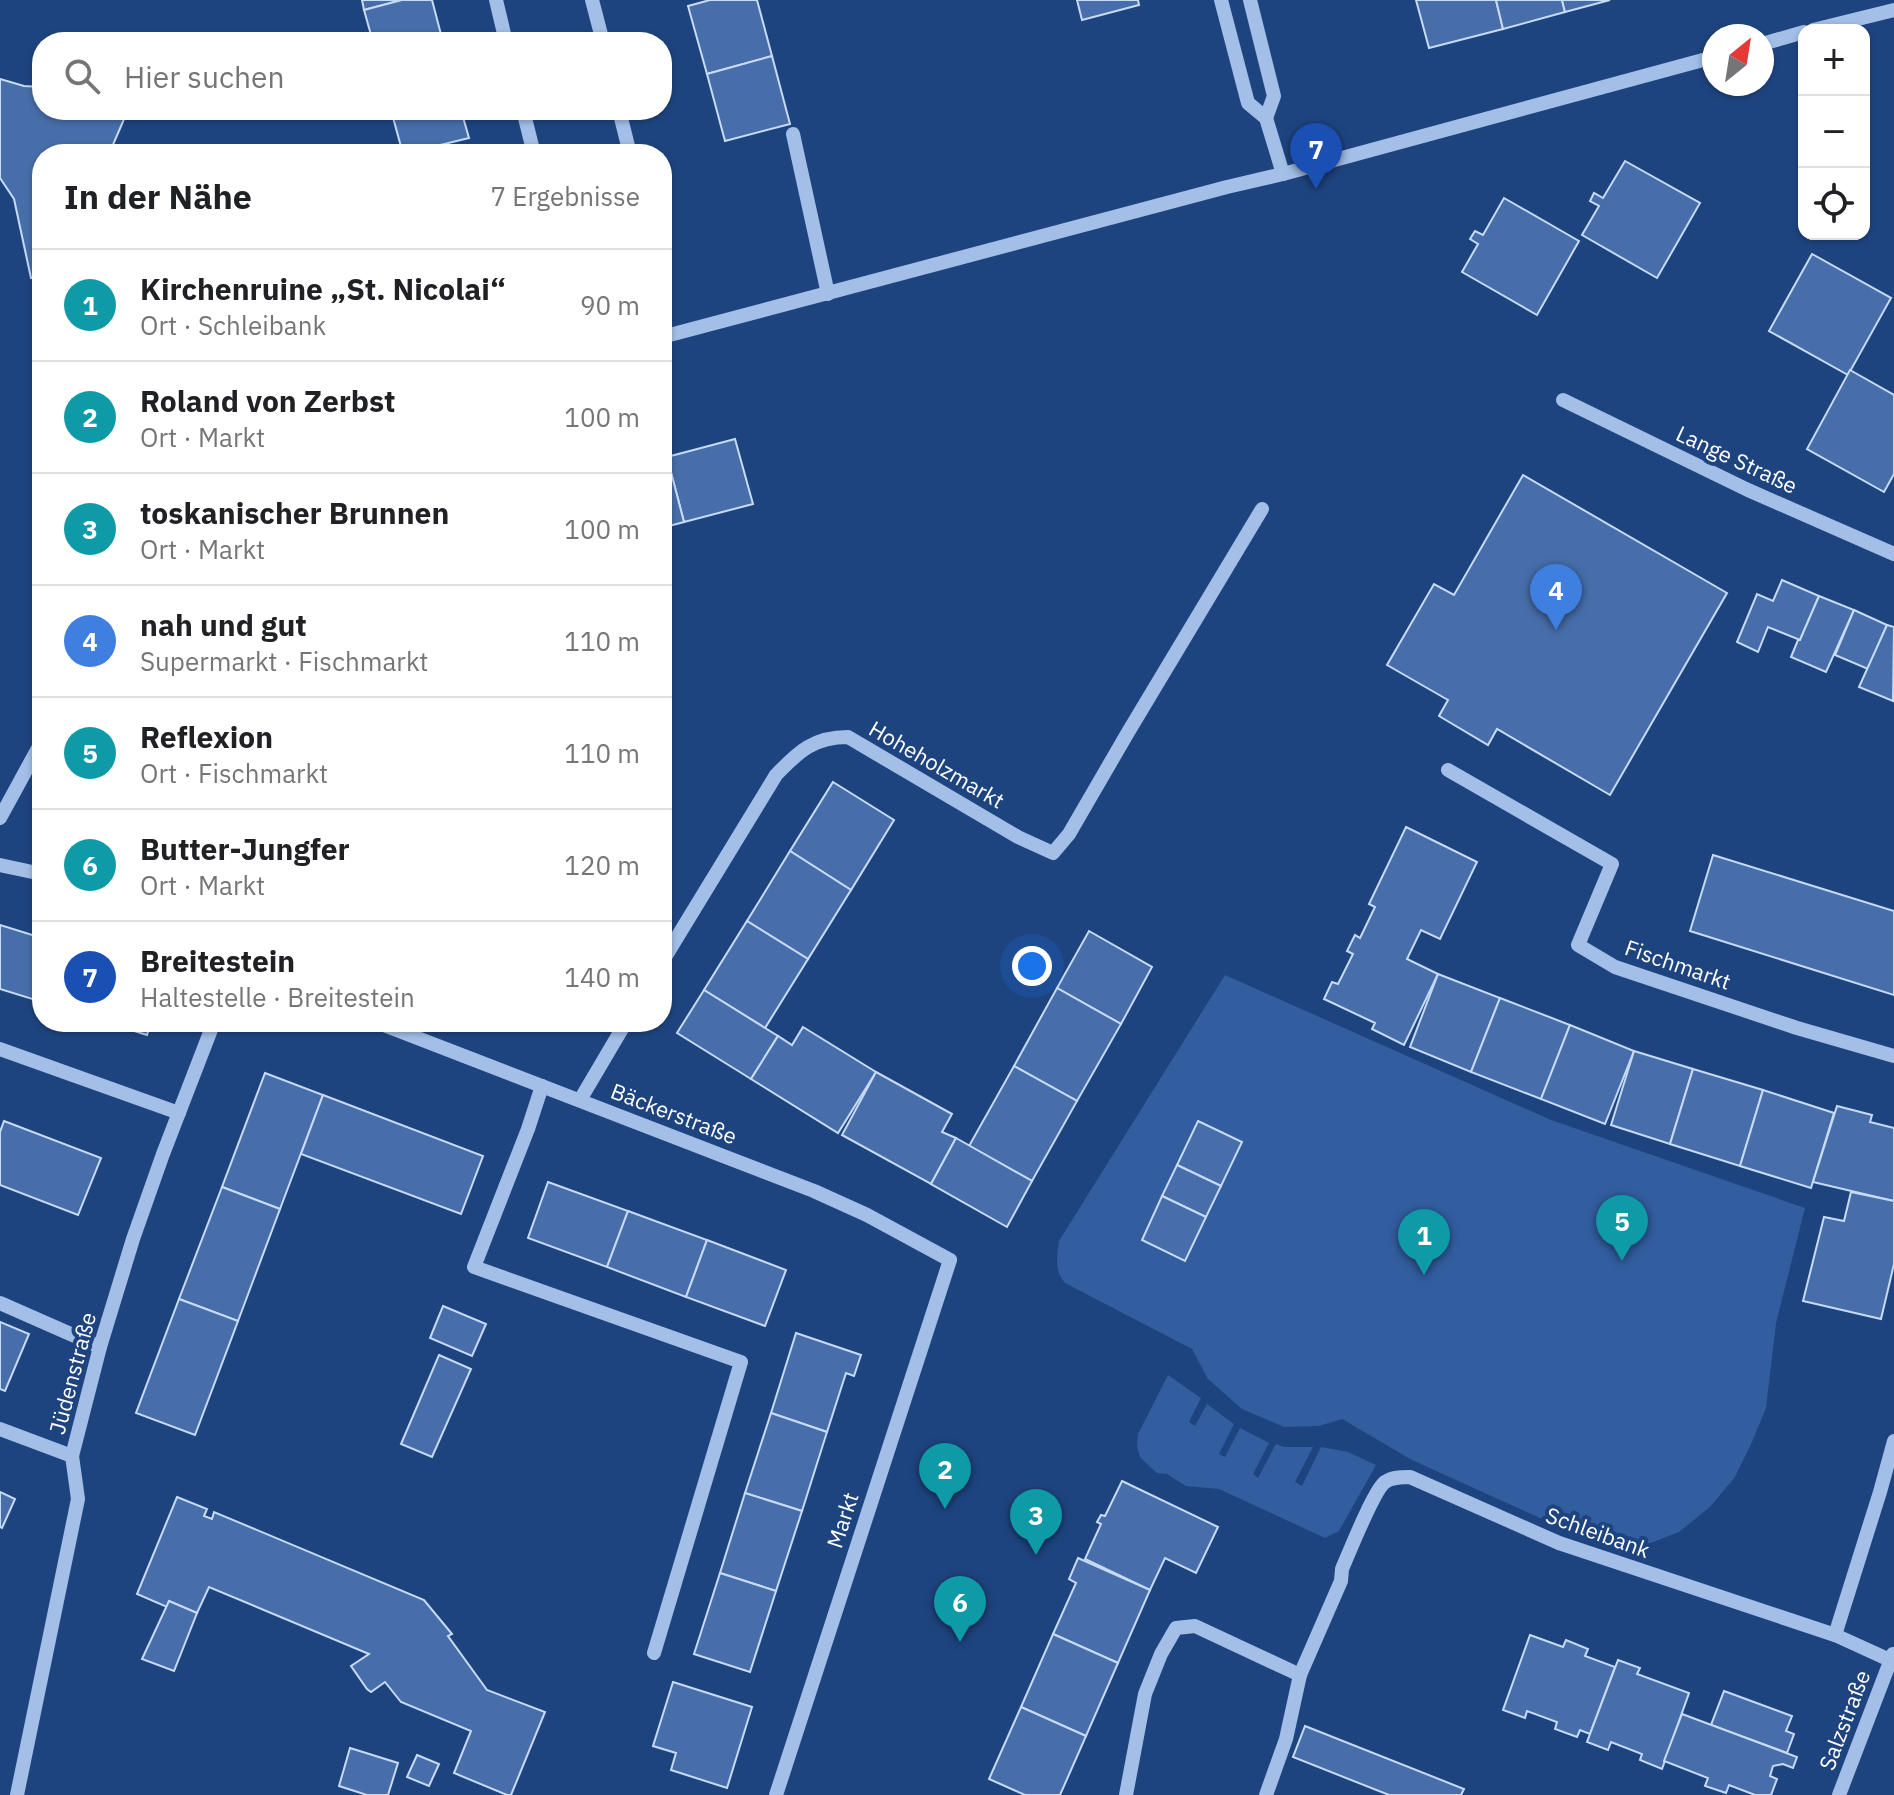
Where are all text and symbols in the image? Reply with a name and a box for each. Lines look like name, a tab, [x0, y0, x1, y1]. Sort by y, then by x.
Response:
north arrow	[1702, 24, 1774, 96]
map controls	[1798, 24, 1870, 240]
button: +	[1798, 24, 1870, 96]
search box	[32, 32, 672, 120]
icon: search	[60, 54, 104, 98]
text: Hier suchen	[124, 57, 285, 96]
button: −	[1798, 96, 1870, 168]
pin: 7	[1290, 123, 1342, 189]
button: locate	[1798, 168, 1870, 240]
text: In der Nähe	[64, 174, 252, 218]
text: 7 Ergebnisse	[491, 179, 640, 213]
text: Kirchenruine „St. Nicolai“	[140, 269, 506, 308]
text: 1	[82, 288, 98, 322]
text: 90 m	[580, 288, 640, 322]
text: Ort · Schleibank	[140, 308, 326, 342]
text: Roland von Zerbst	[140, 381, 395, 420]
text: 2	[82, 400, 98, 434]
text: 100 m	[564, 400, 640, 434]
street label: Lange Straße	[1672, 418, 1802, 500]
text: Ort · Markt	[140, 420, 265, 454]
text: toskanischer Brunnen	[140, 493, 449, 532]
text: 3	[82, 512, 98, 546]
text: 100 m	[564, 512, 640, 546]
text: Ort · Markt	[140, 532, 265, 566]
pin: 4	[1530, 564, 1582, 630]
text: nah und gut	[140, 605, 307, 644]
text: 4	[82, 624, 98, 658]
text: 110 m	[564, 624, 640, 658]
text: Supermarkt · Fischmarkt	[140, 644, 428, 678]
street label: Hoheholzmarkt	[864, 714, 1010, 814]
text: Reflexion	[140, 717, 273, 756]
text: 5	[82, 736, 98, 770]
text: 110 m	[564, 736, 640, 770]
text: Ort · Fischmarkt	[140, 756, 328, 790]
text: Butter-Jungfer	[140, 829, 350, 868]
text: 6	[82, 848, 98, 882]
text: 120 m	[564, 848, 640, 882]
text: Ort · Markt	[140, 868, 265, 902]
street label: Fischmarkt	[1621, 932, 1735, 996]
text: Breitestein	[140, 941, 295, 980]
your location	[1012, 946, 1052, 986]
text: 7	[82, 960, 98, 994]
text: 140 m	[564, 960, 640, 994]
text: Haltestelle · Breitestein	[140, 980, 415, 1014]
street label: Bäckerstraße	[607, 1076, 741, 1150]
pin: 5	[1596, 1195, 1648, 1261]
pin: 1	[1398, 1209, 1450, 1275]
street label: Jüdenstraße	[42, 1309, 102, 1437]
pin: 2	[919, 1443, 971, 1509]
street label: Markt	[819, 1489, 865, 1551]
pin: 3	[1010, 1489, 1062, 1555]
street label: Schleibank	[1542, 1500, 1654, 1564]
pin: 6	[934, 1576, 986, 1642]
street label: Salzstraße	[1812, 1666, 1876, 1774]

